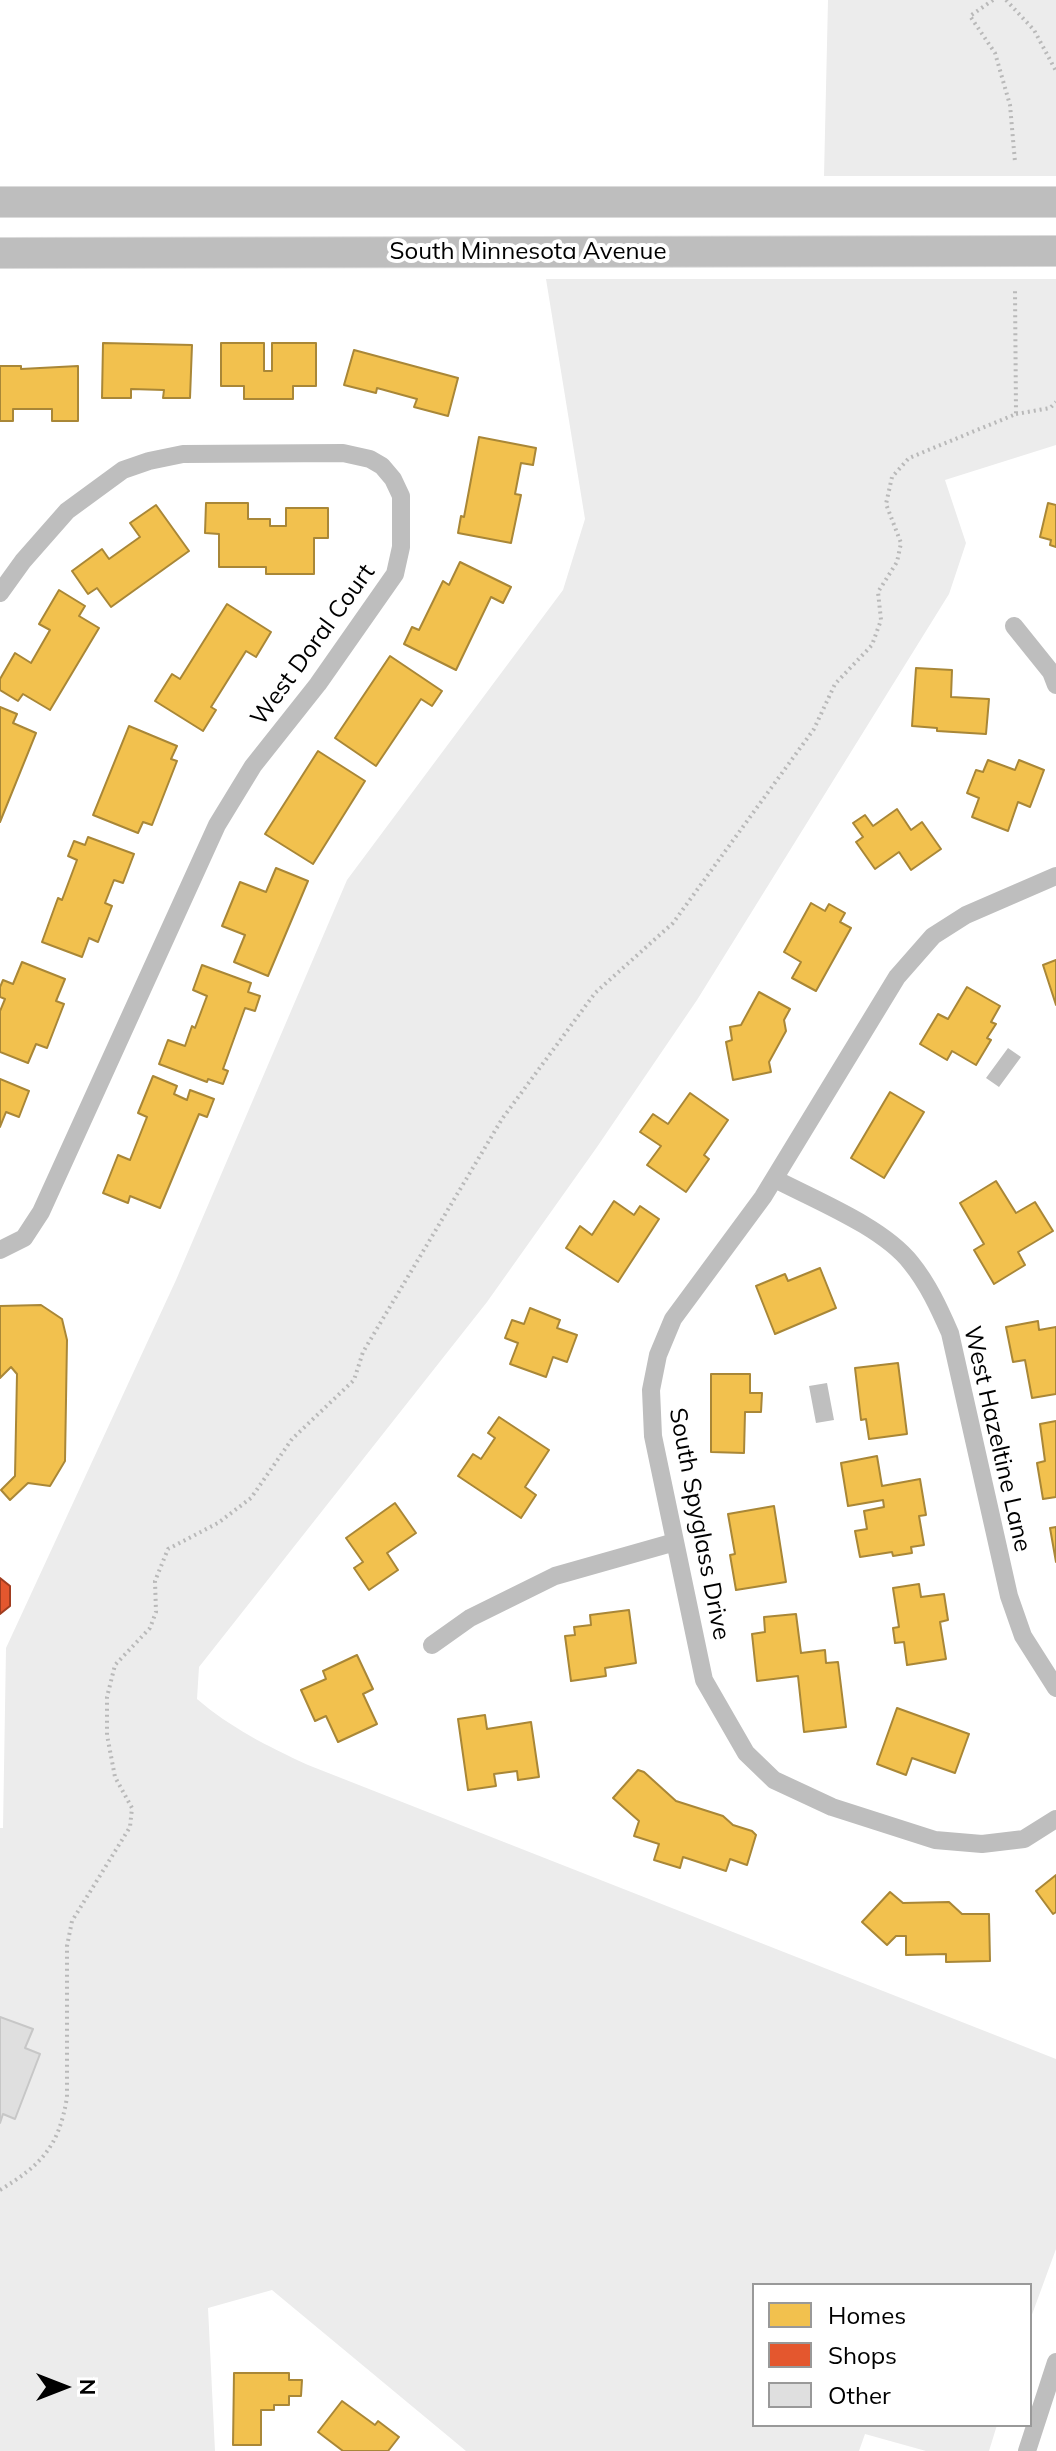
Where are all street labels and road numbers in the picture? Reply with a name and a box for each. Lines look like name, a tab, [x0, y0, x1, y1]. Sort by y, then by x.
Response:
street label: South Minnesota Avenue	[390, 238, 666, 266]
street label: West Doral Court	[245, 559, 381, 731]
street label: West Hazeltine Lane	[957, 1323, 1037, 1555]
street label: South Spyglass Drive	[662, 1406, 736, 1642]

